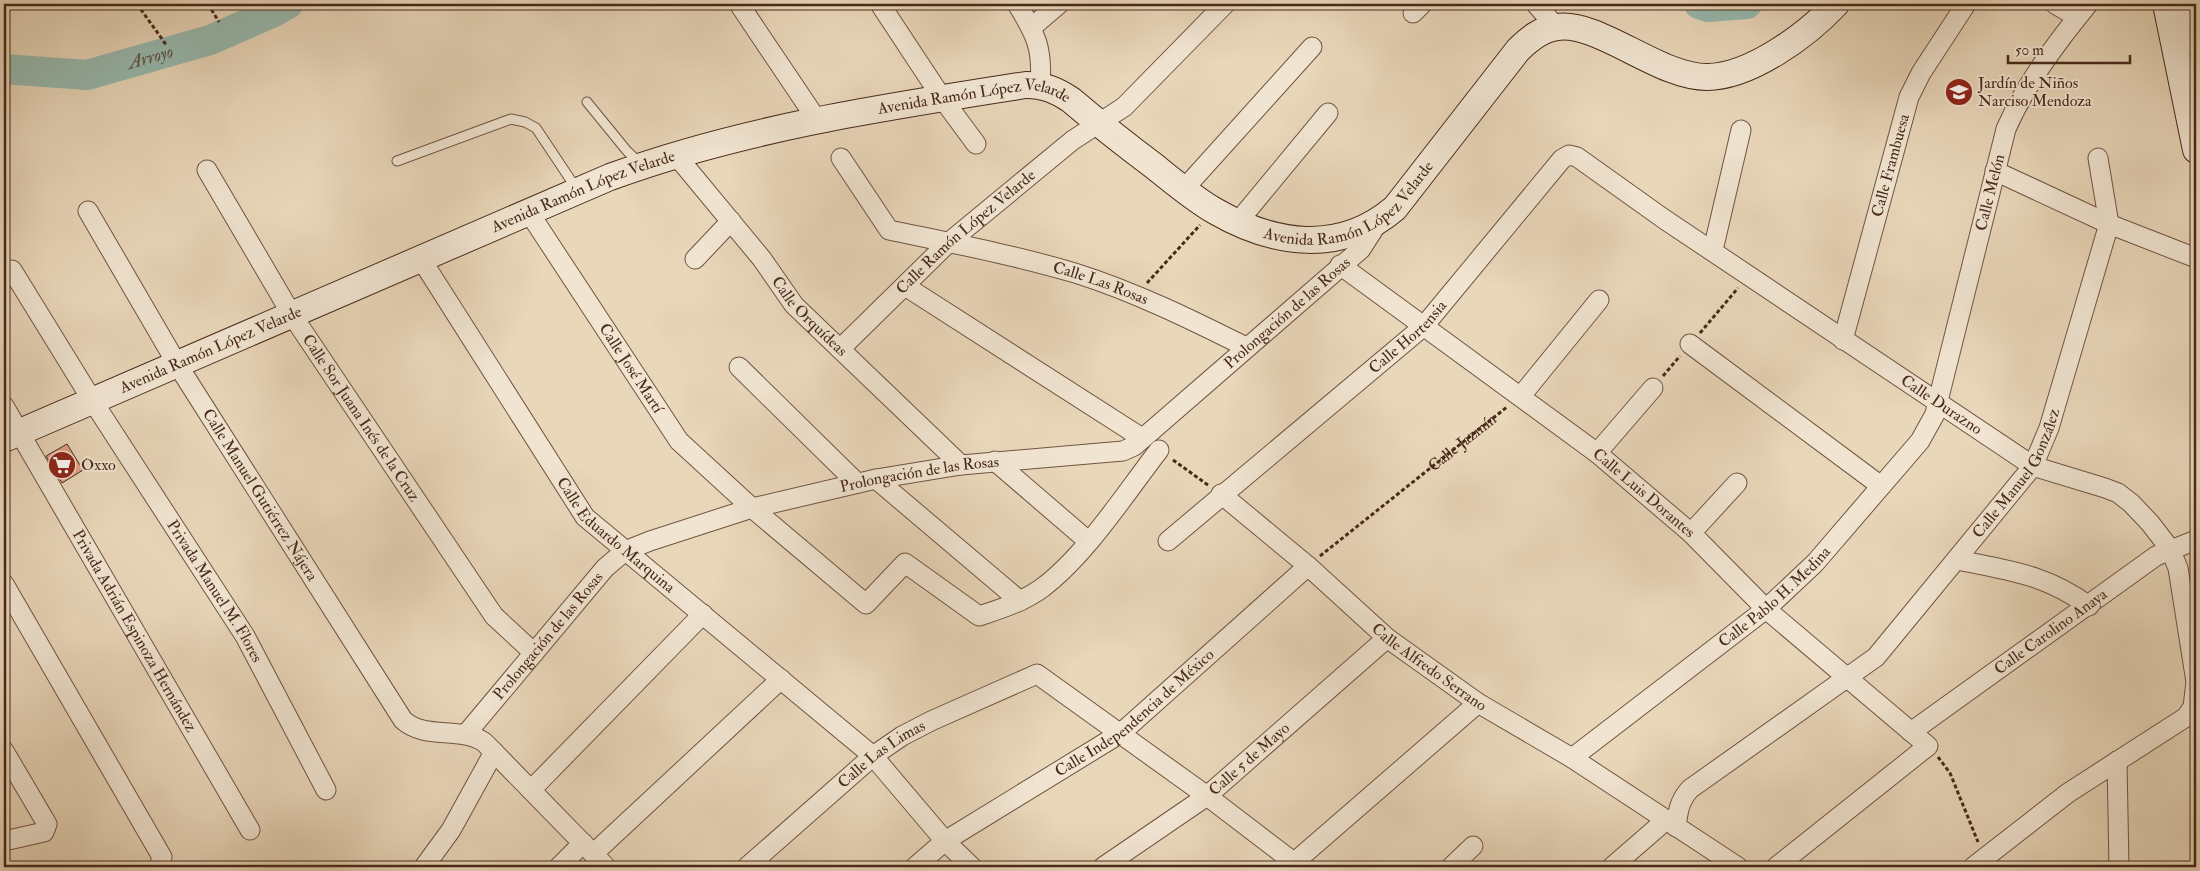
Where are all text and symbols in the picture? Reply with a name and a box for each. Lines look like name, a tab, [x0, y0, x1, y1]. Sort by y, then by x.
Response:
scale bar	[2008, 32, 2130, 64]
water label: Arroyo	[123, 40, 176, 75]
text: 50 m	[2015, 41, 2044, 60]
place label: Jardín de Niños Narciso Mendoza	[1977, 73, 2092, 111]
street label: Avenida Ramón López Velarde	[875, 75, 1075, 119]
school or university icon: Jardín de Niños Narciso Mendoza	[1944, 77, 1974, 107]
street label: Calle Frambuesa	[1867, 111, 1914, 219]
street label: Avenida Ramón López Velarde	[487, 146, 678, 238]
street label: Calle Melón	[1971, 152, 2009, 233]
street label: Avenida Ramón López Velarde	[1260, 157, 1438, 250]
street label: Calle Ramón López Velarde	[892, 165, 1040, 298]
street label: Prolongación de las Rosas	[1220, 253, 1355, 373]
street label: Calle Las Rosas	[1051, 257, 1151, 309]
street label: Calle Orquídeas	[767, 272, 852, 361]
street label: Calle Hortensia	[1365, 296, 1451, 378]
street label: Avenida Ramón López Velarde	[116, 301, 305, 398]
street label: Calle José Martí	[594, 320, 669, 418]
street label: Calle Sor Juana Inés de la Cruz	[298, 330, 425, 506]
street label: Calle Durazno	[1897, 370, 1986, 439]
street label: Calle Manuel Gutiérrez Nájera	[198, 405, 322, 585]
street label: Calle Manuel González	[1968, 406, 2064, 542]
street label: Calle Jazmín	[1424, 409, 1501, 476]
street label: Calle Luis Dorantes	[1589, 444, 1699, 542]
supermarket icon: Oxxo	[47, 450, 77, 480]
street label: Prolongación de las Rosas	[838, 452, 1000, 497]
place label: Oxxo	[81, 455, 116, 475]
street label: Calle Eduardo Marquina	[552, 473, 679, 598]
street label: Privada Manuel M. Flores	[162, 516, 267, 666]
street label: Privada Adrián Espinoza Hernández	[68, 526, 201, 736]
street label: Calle Pablo H. Medina	[1714, 542, 1835, 652]
street label: Prolongación de las Rosas	[489, 568, 608, 704]
street label: Calle Carolino Anaya	[1990, 584, 2111, 679]
street label: Calle Alfredo Serrano	[1367, 619, 1490, 716]
street label: Calle Independencia de México	[1051, 644, 1219, 781]
street label: Calle Las Limas	[833, 716, 929, 792]
street label: Calle 5 de Mayo	[1204, 718, 1294, 800]

